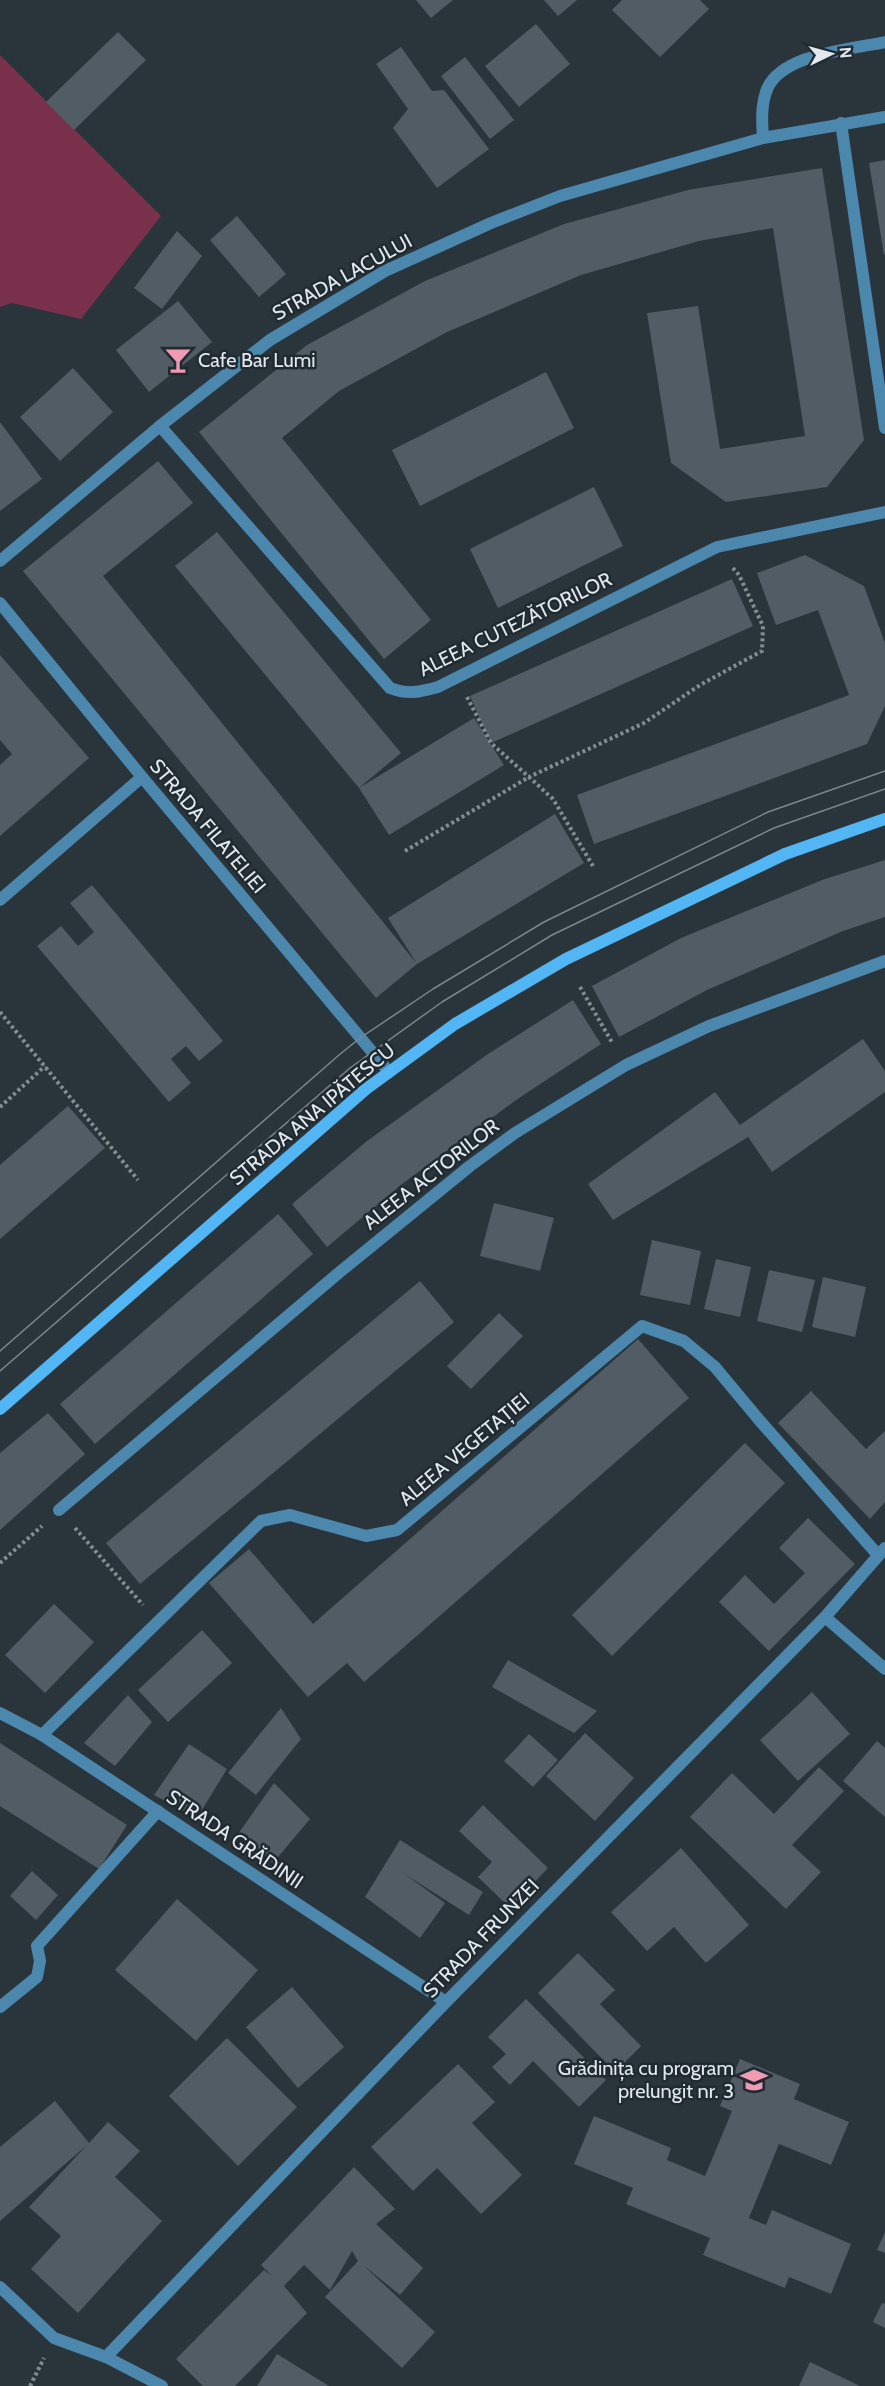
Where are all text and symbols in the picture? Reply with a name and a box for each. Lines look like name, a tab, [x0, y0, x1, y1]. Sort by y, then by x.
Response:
north arrow	[801, 24, 861, 84]
text: N	[835, 46, 855, 59]
street label: STRADA LACULUI	[268, 229, 416, 325]
bar icon: Cafe Bar Lumi	[163, 345, 193, 375]
place label: Cafe Bar Lumi	[198, 348, 315, 372]
street label: ALEEA CUTEZĂTORILOR	[415, 567, 615, 681]
street label: STRADA FILATELIEI	[145, 754, 271, 898]
street label: STRADA ANA IPĂTESCU	[225, 1038, 399, 1190]
street label: ALEEA ACTORILOR	[358, 1114, 504, 1234]
street label: ALEEA VEGETAȚIEI	[394, 1388, 535, 1511]
street label: STRADA GRĂDINII	[162, 1784, 308, 1894]
street label: STRADA FRUNZEI	[418, 1874, 544, 2002]
place label: Grădinița cu program prelungit nr. 3	[558, 2056, 734, 2103]
school or university icon: Grădinița cu program prelungit nr. 3	[739, 2065, 769, 2095]

